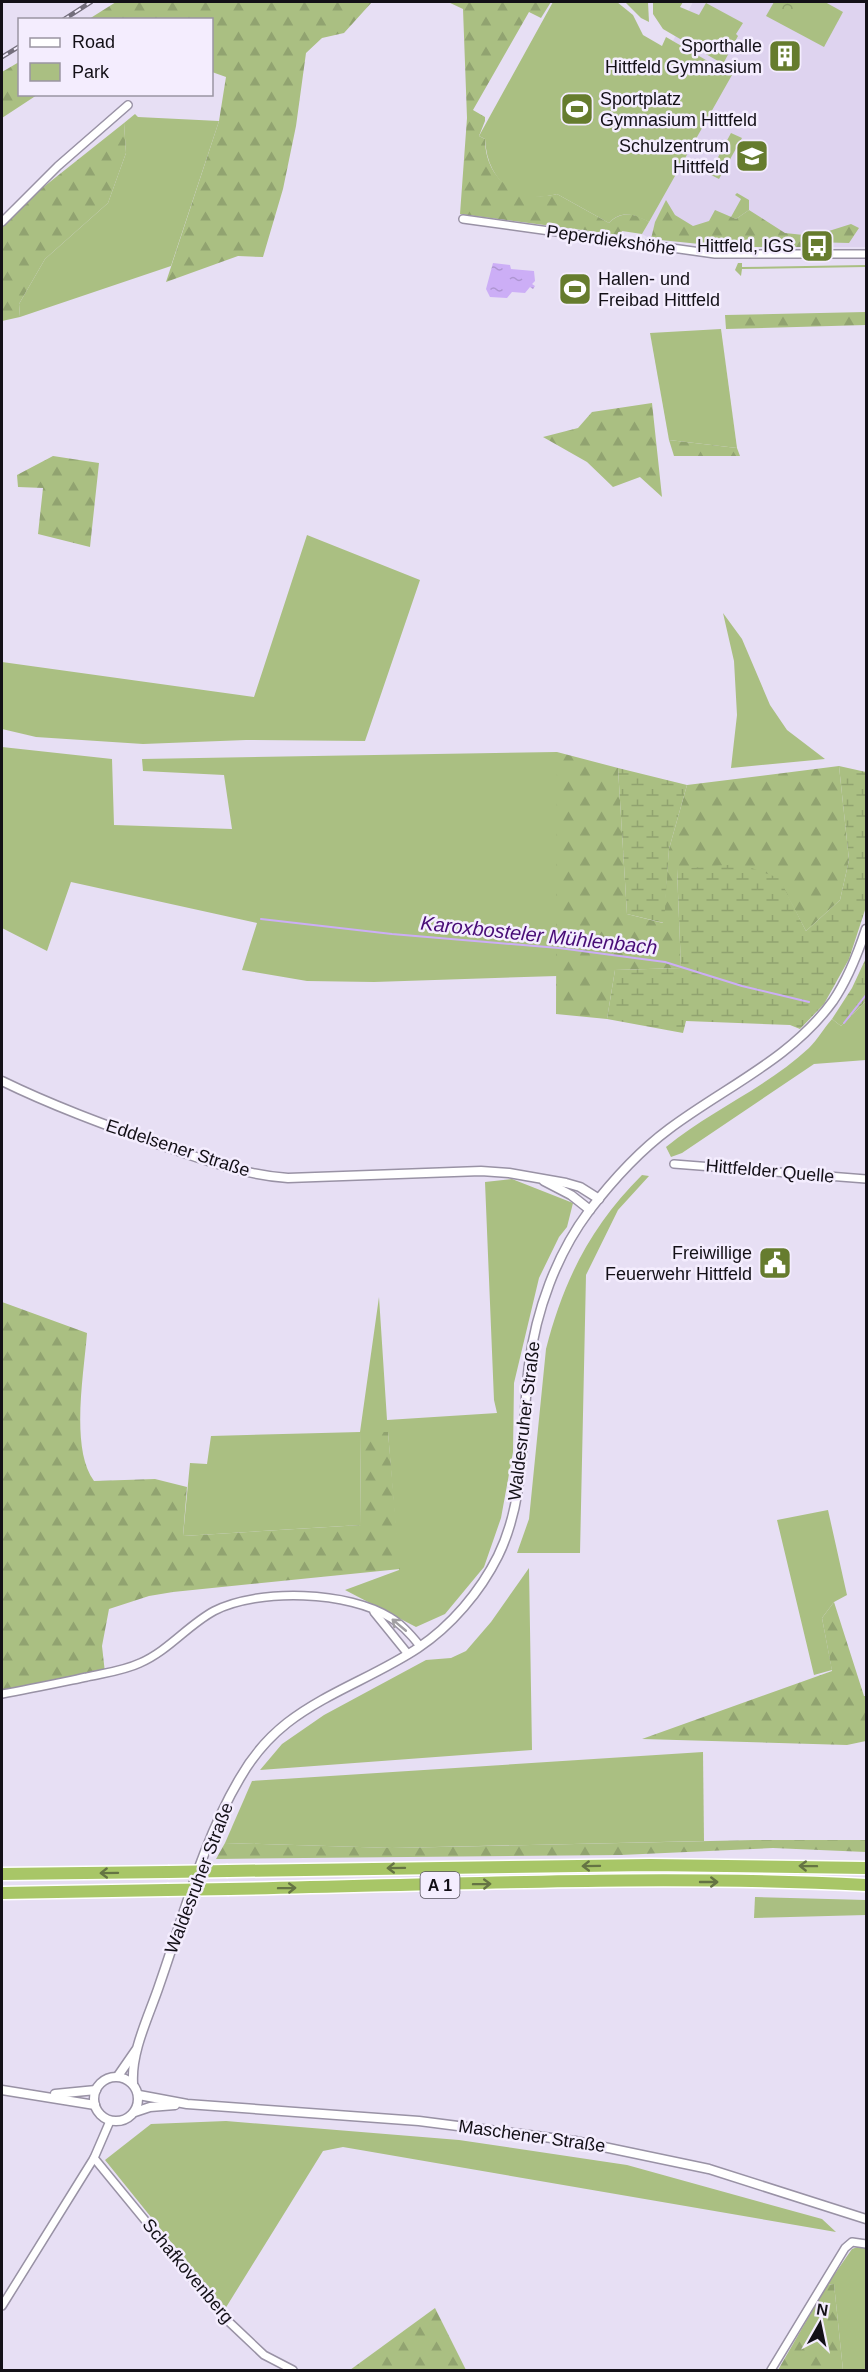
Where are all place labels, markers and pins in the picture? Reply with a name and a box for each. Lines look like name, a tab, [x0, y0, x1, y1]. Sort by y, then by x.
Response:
place label: Sporthalle Hittfeld Gymnasium	[605, 36, 762, 77]
building icon: Sporthalle Hittfeld Gymnasium	[767, 38, 803, 74]
place label: Sportplatz Gymnasium Hittfeld	[600, 89, 757, 130]
sports icon: Sportplatz Gymnasium Hittfeld	[559, 91, 595, 127]
place label: Schulzentrum Hittfeld	[619, 136, 729, 177]
school or university icon: Schulzentrum Hittfeld	[734, 138, 770, 174]
bus stop icon: Hittfeld, IGS	[799, 228, 835, 264]
place label: Hittfeld, IGS	[697, 236, 794, 256]
place label: Hallen- und Freibad Hittfeld	[598, 269, 720, 310]
sports icon: Hallen- und Freibad Hittfeld	[557, 271, 593, 307]
place label: Freiwillige Feuerwehr Hittfeld	[605, 1243, 752, 1284]
public building icon: Freiwillige Feuerwehr Hittfeld	[757, 1245, 793, 1281]

